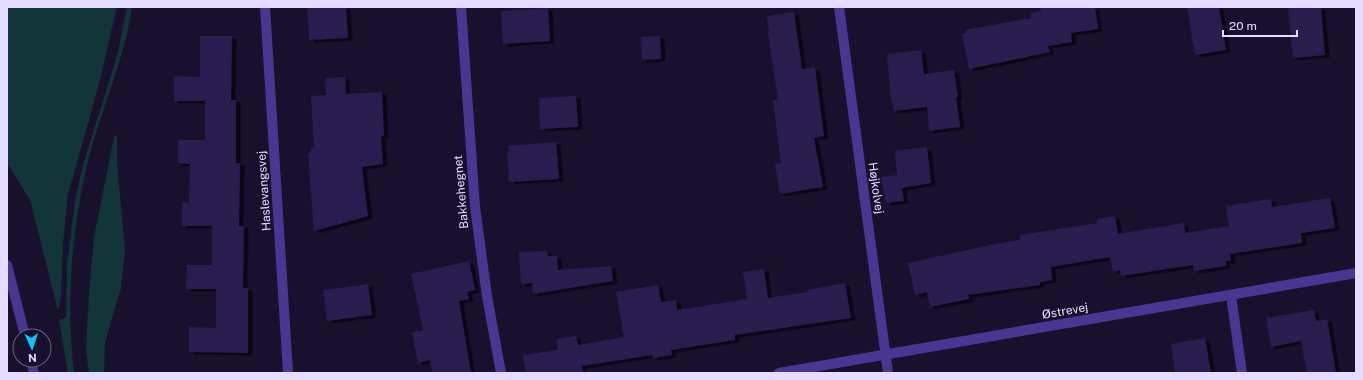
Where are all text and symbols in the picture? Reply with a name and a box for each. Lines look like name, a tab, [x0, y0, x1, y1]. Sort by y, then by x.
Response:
scale bar	[1223, 12, 1297, 38]
text: 20 m	[1229, 19, 1257, 33]
street label: Haslevangsvej	[254, 150, 274, 232]
street label: Bakkehegnet	[451, 154, 471, 229]
street label: Højkolvej	[865, 161, 887, 215]
street label: Østrevej	[1041, 300, 1089, 322]
north arrow	[12, 328, 52, 368]
text: N	[28, 352, 37, 364]

